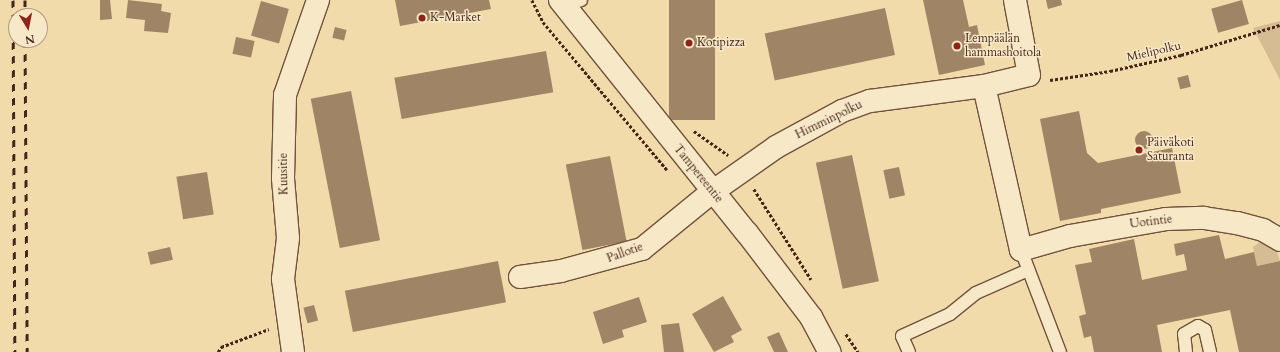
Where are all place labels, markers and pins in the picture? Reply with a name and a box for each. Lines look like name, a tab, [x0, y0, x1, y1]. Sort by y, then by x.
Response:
place label: K-Market	[430, 11, 481, 25]
marker: K-Market	[417, 13, 427, 23]
place label: Lempäälän hammashoitola	[965, 32, 1041, 60]
place label: Kotipizza	[697, 36, 745, 50]
marker: Kotipizza	[684, 38, 694, 48]
marker: Lempäälän hammashoitola	[952, 41, 962, 51]
place label: Päiväkoti Saturanta	[1147, 136, 1194, 164]
marker: Päiväkoti Saturanta	[1134, 145, 1144, 155]

